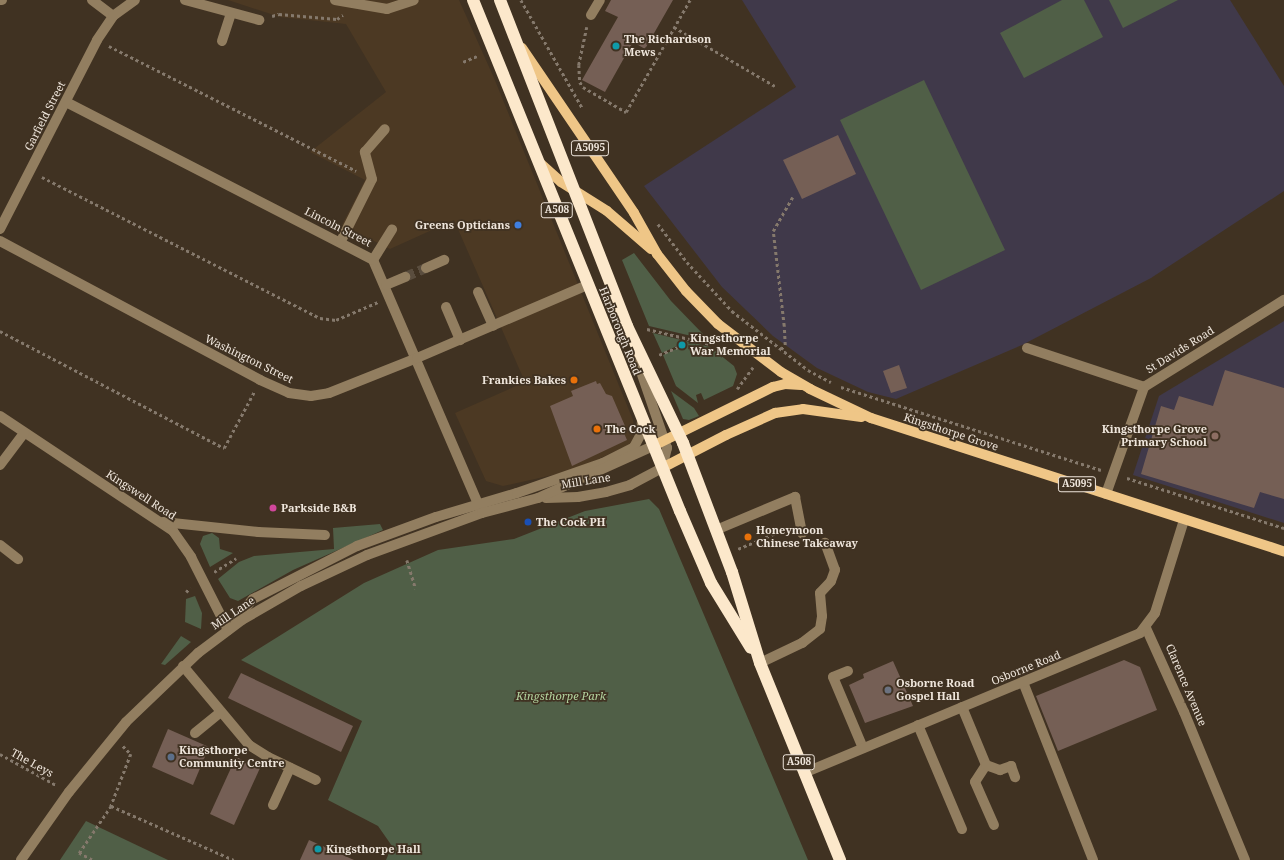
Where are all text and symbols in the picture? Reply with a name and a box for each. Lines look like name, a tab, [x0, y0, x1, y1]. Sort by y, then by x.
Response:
place label: The Richardson Mews	[624, 33, 711, 59]
marker: The Richardson Mews	[611, 41, 621, 51]
street label: Garfield Street	[22, 79, 68, 153]
road number: A5095	[570, 140, 610, 156]
road number: A508	[540, 202, 574, 218]
street label: Lincoln Street	[302, 204, 374, 250]
place label: Greens Opticians	[415, 218, 510, 232]
marker: Greens Opticians	[513, 220, 523, 230]
street label: Harborough Road	[596, 285, 644, 377]
street label: St Davids Road	[1143, 324, 1217, 376]
street label: Washington Street	[203, 332, 295, 386]
place label: Kingsthorpe War Memorial	[690, 332, 771, 358]
marker: Kingsthorpe War Memorial	[677, 340, 687, 350]
place label: Frankies Bakes	[482, 373, 566, 387]
marker: Frankies Bakes	[569, 375, 579, 385]
street label: Kingsthorpe Grove	[902, 410, 1000, 454]
place label: The Cock	[605, 422, 656, 436]
place label: Kingsthorpe Grove Primary School	[1102, 423, 1207, 449]
marker: The Cock	[592, 424, 602, 434]
marker: Kingsthorpe Grove Primary School	[1210, 431, 1220, 441]
street label: Kingswell Road	[104, 467, 178, 523]
street label: Mill Lane	[561, 471, 611, 491]
road number: A5095	[1057, 476, 1097, 492]
place label: Parkside B&B	[281, 501, 356, 515]
marker: Parkside B&B	[268, 503, 278, 513]
place label: The Cock PH	[536, 515, 605, 529]
marker: The Cock PH	[523, 517, 533, 527]
place label: Honeymoon Chinese Takeaway	[756, 524, 858, 550]
marker: Honeymoon Chinese Takeaway	[743, 532, 753, 542]
street label: Mill Lane	[209, 594, 257, 632]
street label: Clarence Avenue	[1163, 642, 1209, 728]
street label: Osborne Road	[989, 648, 1063, 688]
place label: Osborne Road Gospel Hall	[896, 677, 974, 703]
marker: Osborne Road Gospel Hall	[883, 685, 893, 695]
park label: Kingsthorpe Park	[516, 689, 606, 703]
place label: Kingsthorpe Community Centre	[179, 744, 285, 770]
street label: The Leys	[9, 746, 55, 780]
marker: Kingsthorpe Community Centre	[166, 752, 176, 762]
road number: A508	[782, 754, 816, 770]
place label: Kingsthorpe Hall	[326, 842, 421, 856]
marker: Kingsthorpe Hall	[313, 844, 323, 854]

